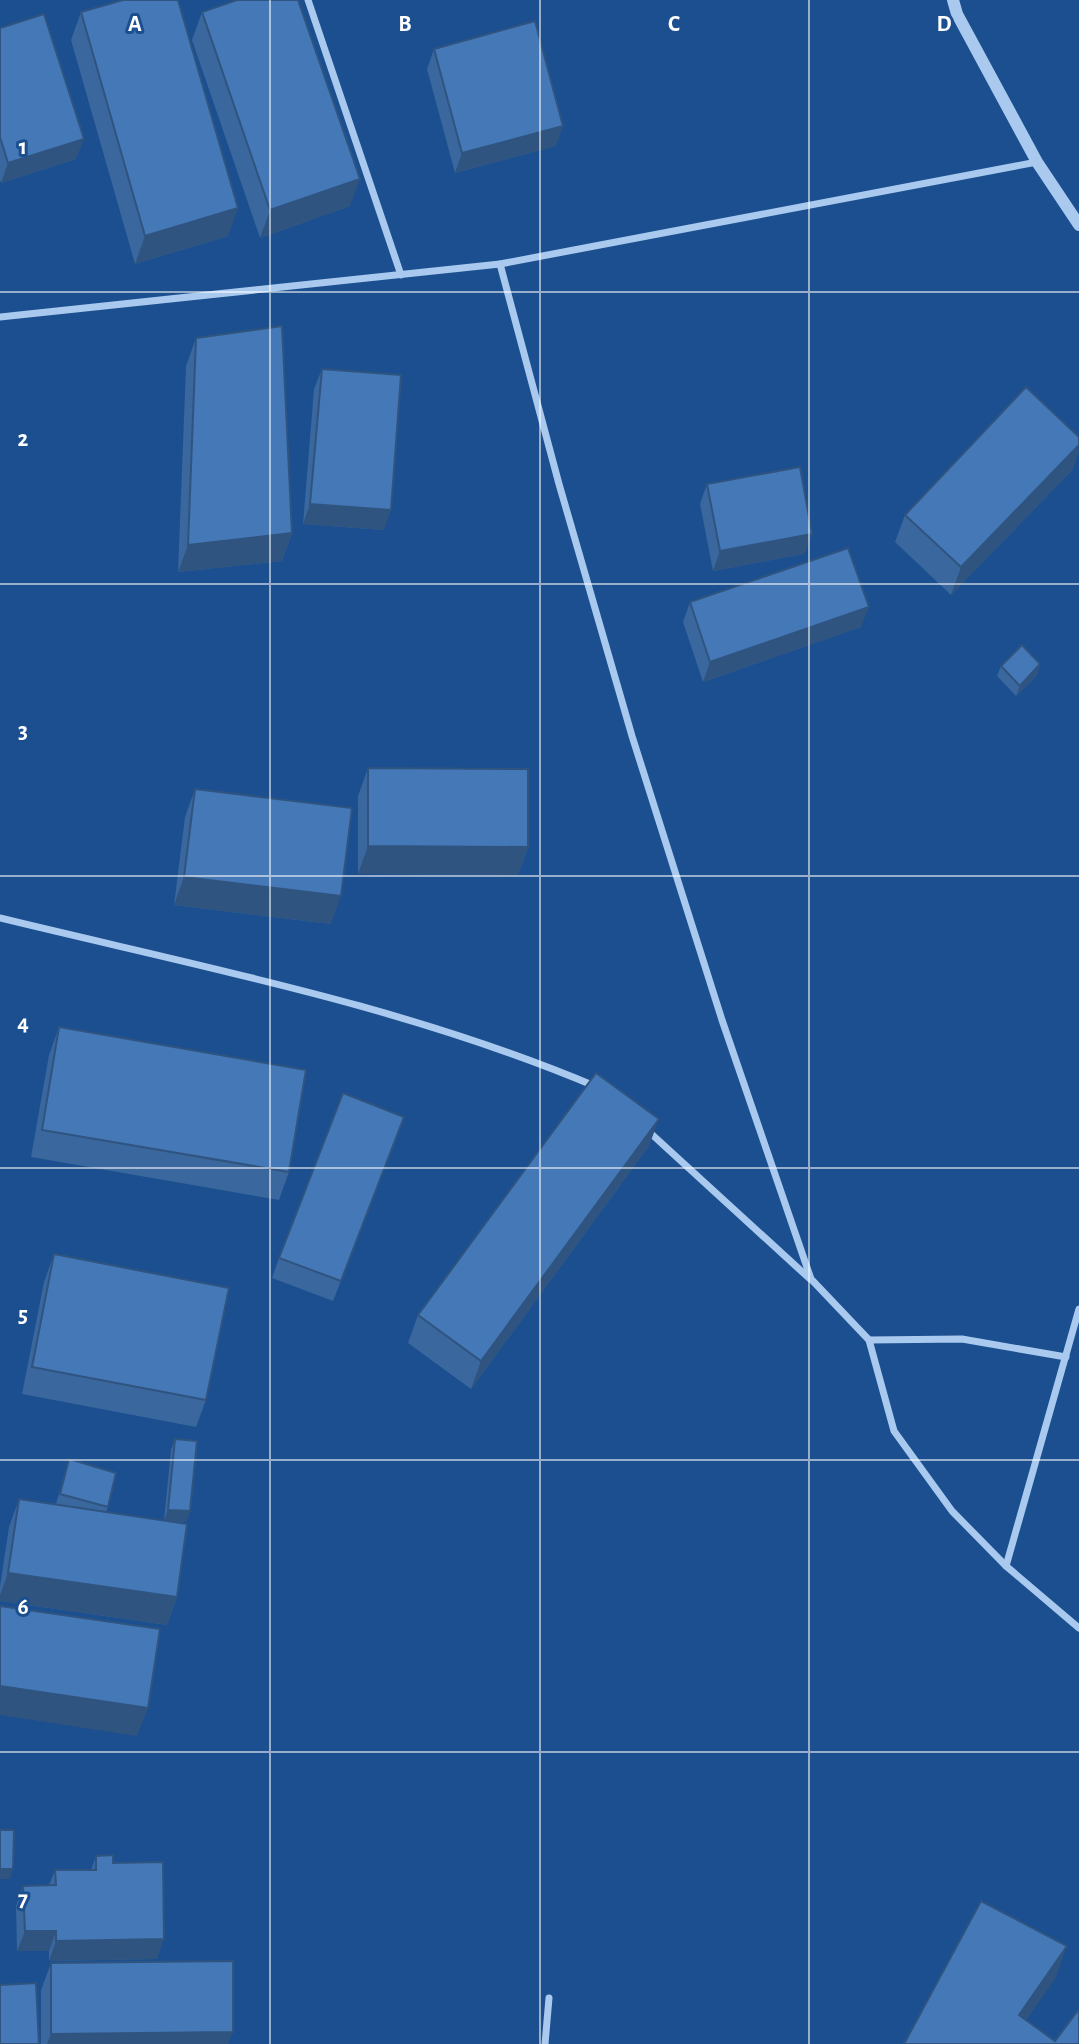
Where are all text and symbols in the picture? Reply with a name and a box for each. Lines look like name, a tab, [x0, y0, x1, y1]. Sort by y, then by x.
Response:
text: A	[128, 13, 142, 36]
text: B	[398, 13, 412, 36]
text: C	[668, 13, 680, 36]
text: D	[936, 13, 952, 36]
text: 1	[19, 136, 27, 159]
text: 2	[18, 428, 29, 451]
text: 3	[18, 720, 28, 743]
text: 4	[17, 1012, 29, 1035]
text: 5	[18, 1304, 28, 1327]
text: 6	[17, 1596, 29, 1619]
text: 7	[18, 1888, 28, 1911]

